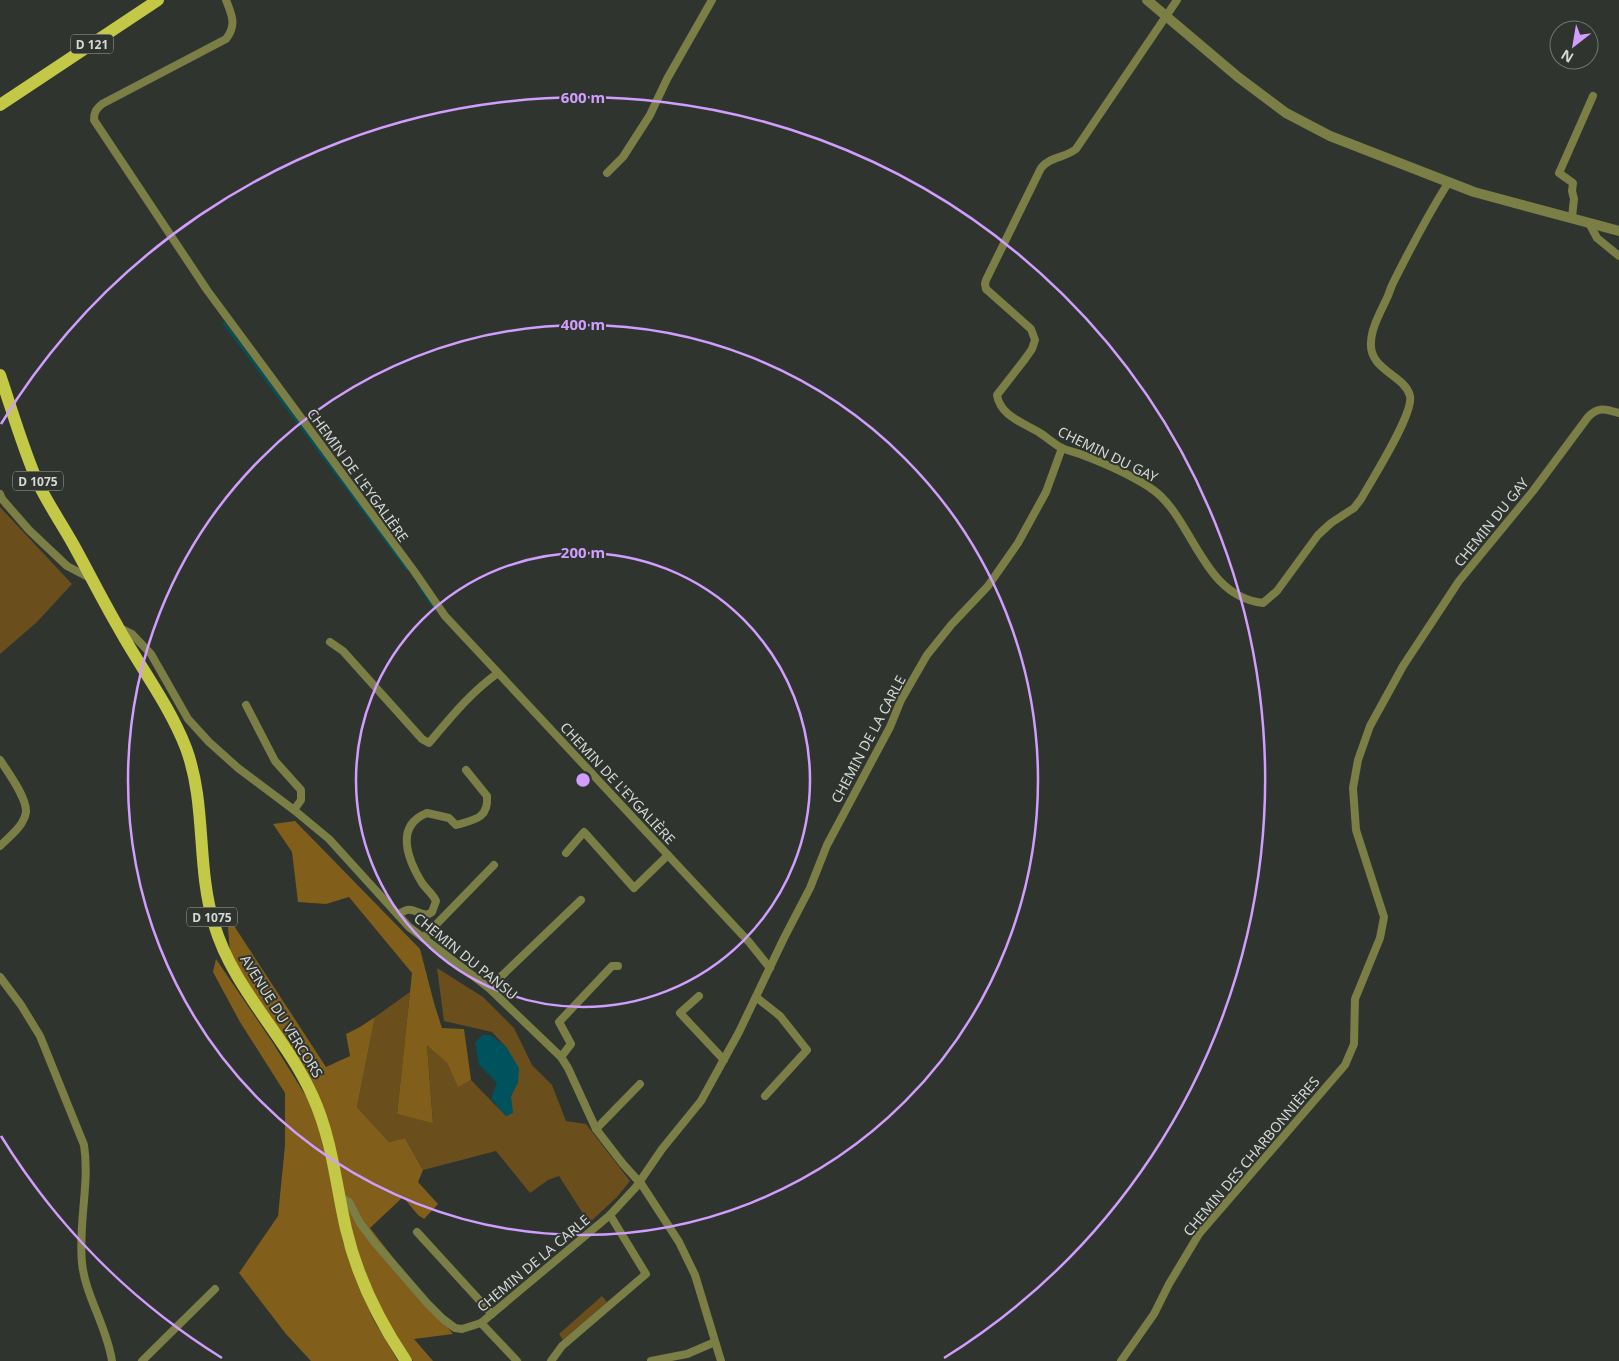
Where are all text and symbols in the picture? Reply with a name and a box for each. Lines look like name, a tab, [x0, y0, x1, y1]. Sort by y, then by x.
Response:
north arrow	[1549, 20, 1599, 70]
road number: D 121	[71, 34, 113, 54]
text: N	[1557, 45, 1577, 68]
text: 600 m	[561, 87, 605, 107]
text: 400 m	[561, 314, 605, 334]
street label: CHEMIN DE L'EYGALIÈRE	[303, 404, 413, 546]
street label: CHEMIN DU GAY	[1055, 422, 1161, 486]
road number: D 1075	[13, 472, 63, 491]
street label: CHEMIN DU GAY	[1449, 474, 1533, 570]
text: 200 m	[561, 542, 605, 562]
street label: CHEMIN DE LA CARLE	[826, 672, 910, 806]
street label: CHEMIN DE L'EYGALIÈRE	[556, 718, 680, 848]
centre of rings	[574, 771, 592, 789]
road number: D 1075	[187, 908, 237, 926]
street label: CHEMIN DU PANSU	[410, 908, 522, 1004]
street label: AVENUE DU VERCORS	[236, 951, 328, 1081]
street label: CHEMIN DES CHARBONNIÈRES	[1178, 1072, 1324, 1240]
street label: CHEMIN DE LA CARLE	[473, 1210, 593, 1316]

